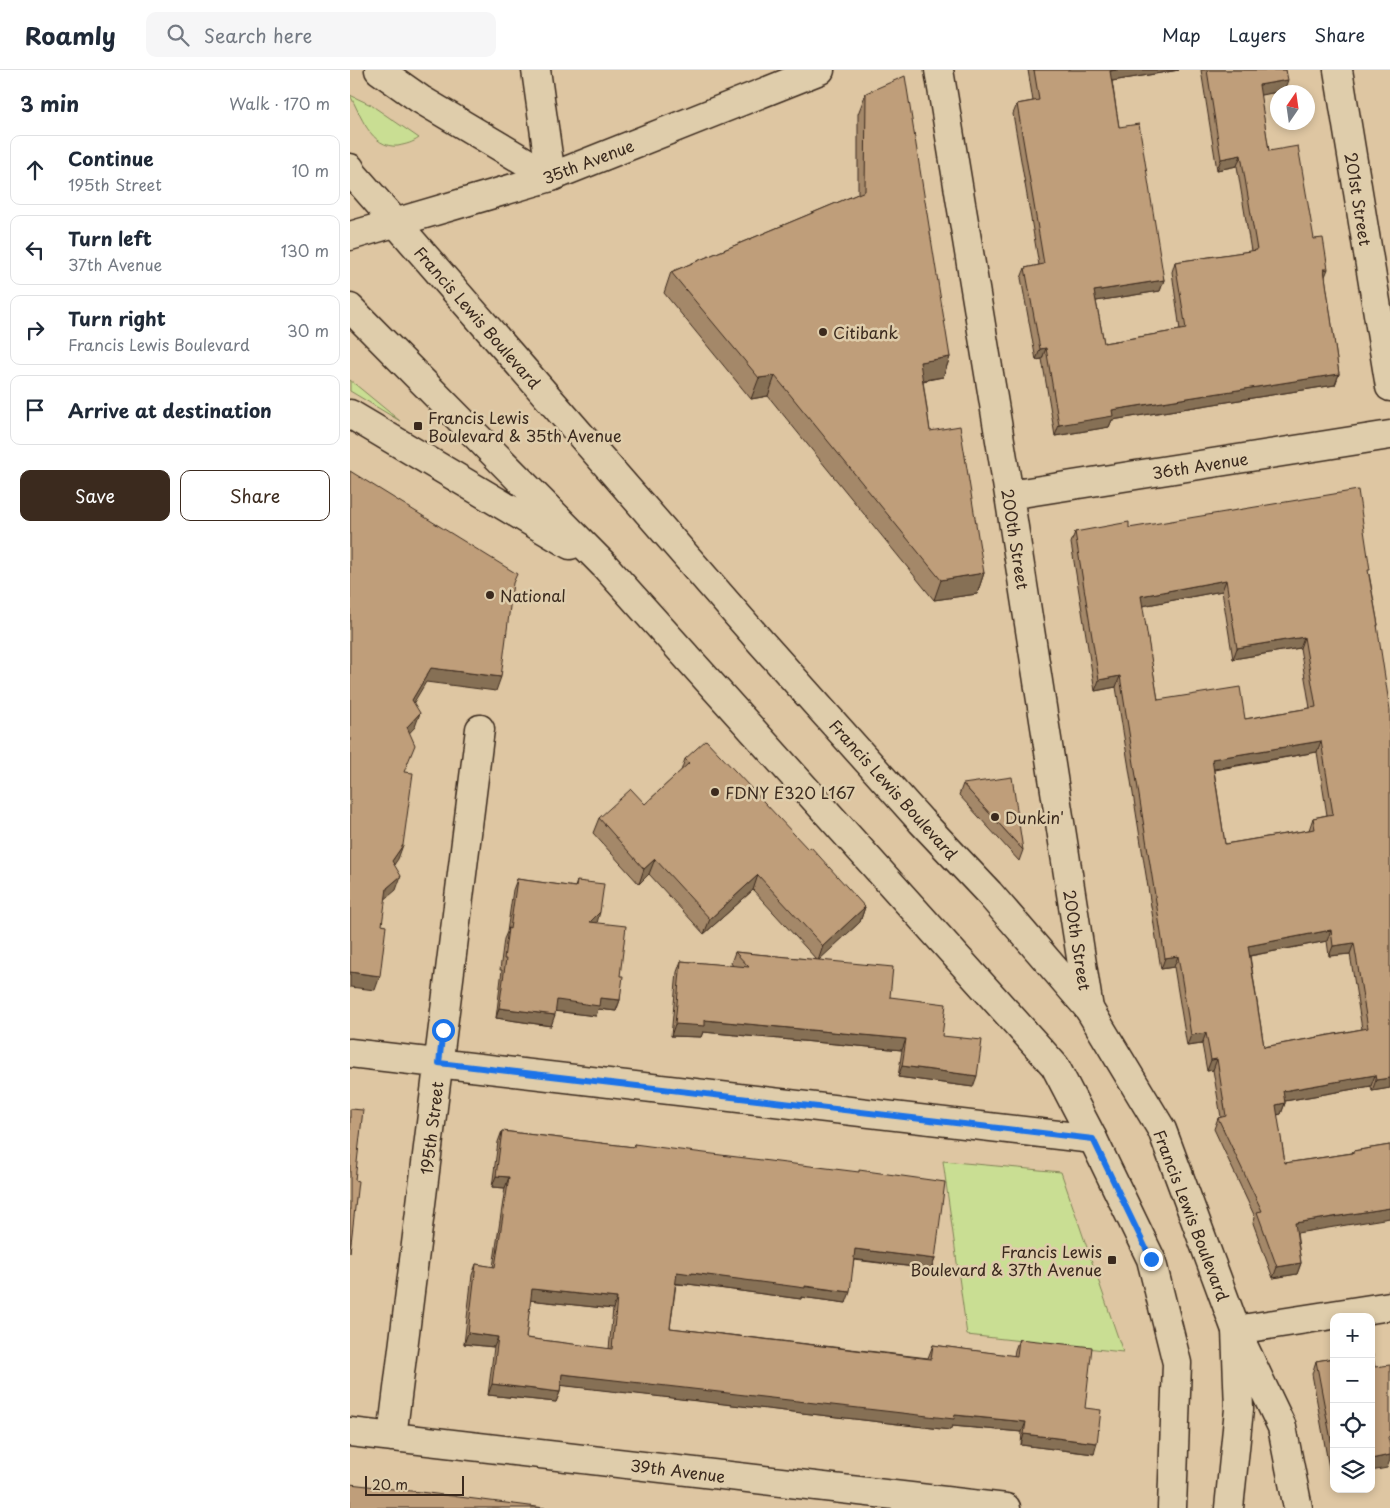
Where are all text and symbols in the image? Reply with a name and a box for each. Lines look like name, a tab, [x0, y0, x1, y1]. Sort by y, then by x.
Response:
search box	[146, 12, 496, 57]
text: Roamly	[25, 17, 116, 53]
icon: search	[164, 21, 192, 49]
text: Search here	[204, 21, 312, 49]
text: Map	[1162, 21, 1201, 48]
text: Layers	[1229, 21, 1286, 48]
text: Share	[1314, 21, 1365, 48]
north arrow	[1270, 85, 1315, 130]
text: 3 min	[20, 87, 79, 119]
text: Walk · 170 m	[229, 91, 330, 115]
street label: 35th Avenue	[539, 132, 637, 189]
text: Continue	[68, 144, 154, 172]
street label: 201st Street	[1340, 151, 1378, 248]
icon: ahead	[21, 156, 49, 184]
text: 10 m	[292, 158, 329, 182]
text: 195th Street	[68, 172, 162, 196]
text: Turn left	[68, 224, 152, 252]
icon: left	[21, 236, 49, 264]
text: 130 m	[281, 238, 329, 262]
street label: Francis Lewis Boulevard	[409, 241, 547, 394]
text: 37th Avenue	[68, 252, 162, 276]
text: Turn right	[68, 304, 166, 332]
icon: right	[21, 316, 49, 344]
text: 30 m	[287, 318, 329, 342]
place label: Citibank	[833, 320, 898, 344]
marker: Citibank	[817, 326, 829, 338]
text: Francis Lewis Boulevard	[68, 332, 250, 356]
icon: arrive	[21, 396, 49, 424]
text: Arrive at destination	[68, 396, 272, 424]
place label: Francis Lewis Boulevard & 35th Avenue	[428, 405, 622, 447]
marker: Francis Lewis Boulevard & 35th Avenue	[412, 420, 424, 432]
street label: 36th Avenue	[1150, 446, 1250, 484]
button: Save	[20, 470, 170, 521]
button: Share	[180, 470, 330, 521]
street label: 200th Street	[996, 487, 1036, 592]
place label: National	[500, 583, 566, 607]
marker: National	[484, 589, 496, 601]
street label: Francis Lewis Boulevard	[824, 713, 964, 865]
place label: FDNY E320 L167	[725, 780, 855, 804]
marker: FDNY E320 L167	[709, 786, 721, 798]
place label: Dunkin'	[1005, 805, 1064, 829]
marker: Dunkin'	[989, 811, 1001, 823]
street label: 200th Street	[1058, 888, 1098, 993]
route start	[432, 1019, 455, 1042]
street label: 195th Street	[413, 1079, 449, 1176]
street label: Francis Lewis Boulevard	[1148, 1126, 1236, 1304]
place label: Francis Lewis Boulevard & 37th Avenue	[910, 1239, 1102, 1281]
route end	[1140, 1248, 1163, 1271]
marker: Francis Lewis Boulevard & 37th Avenue	[1106, 1254, 1118, 1266]
map controls	[1330, 1313, 1375, 1493]
button: +	[1330, 1313, 1375, 1358]
button: −	[1330, 1358, 1375, 1403]
button: locate	[1330, 1403, 1375, 1448]
button: layers	[1330, 1448, 1375, 1493]
street label: 39th Avenue	[629, 1452, 727, 1488]
scale bar	[365, 1473, 464, 1496]
text: 20 m	[372, 1474, 408, 1495]

